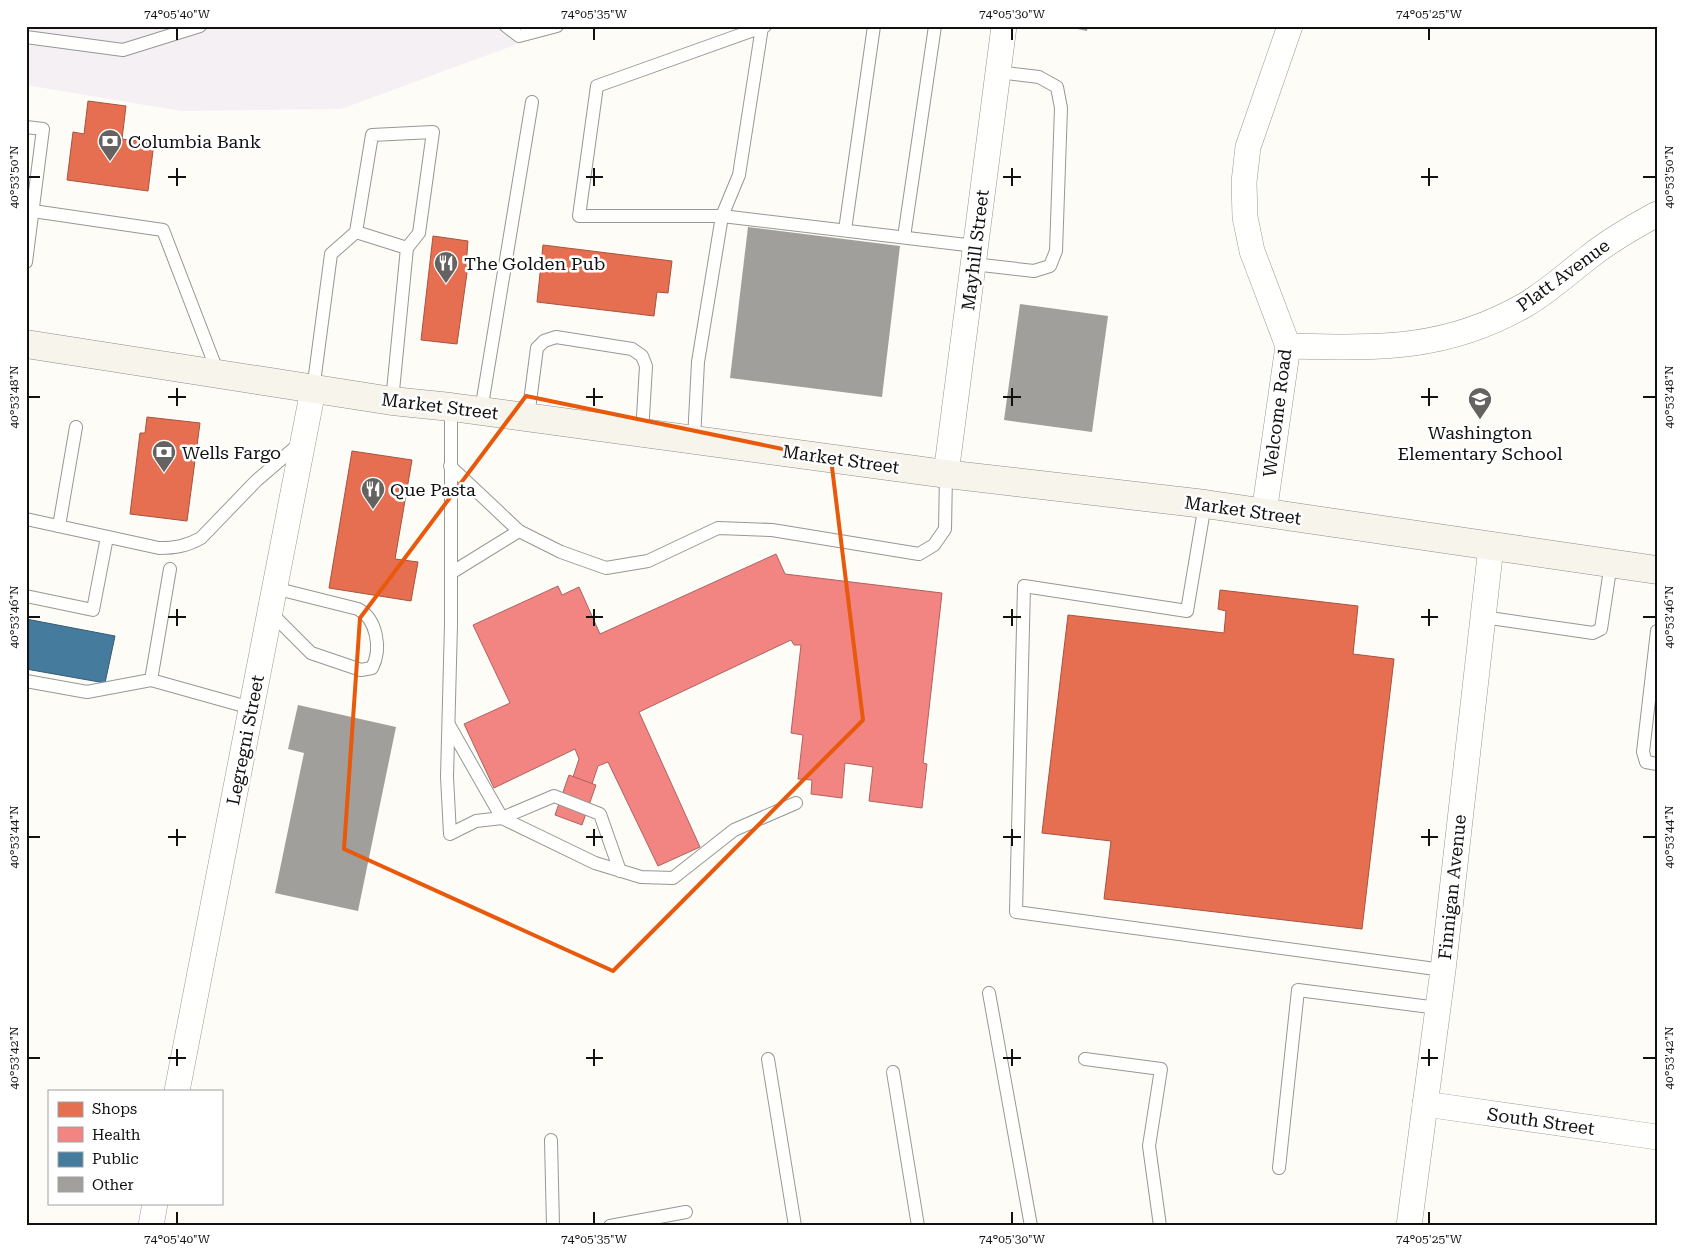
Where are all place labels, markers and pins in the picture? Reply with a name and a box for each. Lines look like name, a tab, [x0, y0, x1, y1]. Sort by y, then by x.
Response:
bank icon: Columbia Bank	[97, 128, 123, 162]
place label: Columbia Bank	[128, 131, 261, 152]
restaurant icon: The Golden Pub	[433, 250, 459, 284]
place label: The Golden Pub	[464, 253, 605, 274]
school or university icon: Washington Elementary School	[1467, 386, 1493, 420]
place label: Washington Elementary School	[1397, 422, 1563, 464]
bank icon: Wells Fargo	[151, 439, 177, 473]
place label: Wells Fargo	[182, 442, 281, 463]
restaurant icon: Que Pasta	[360, 476, 386, 510]
place label: Que Pasta	[390, 479, 476, 500]

